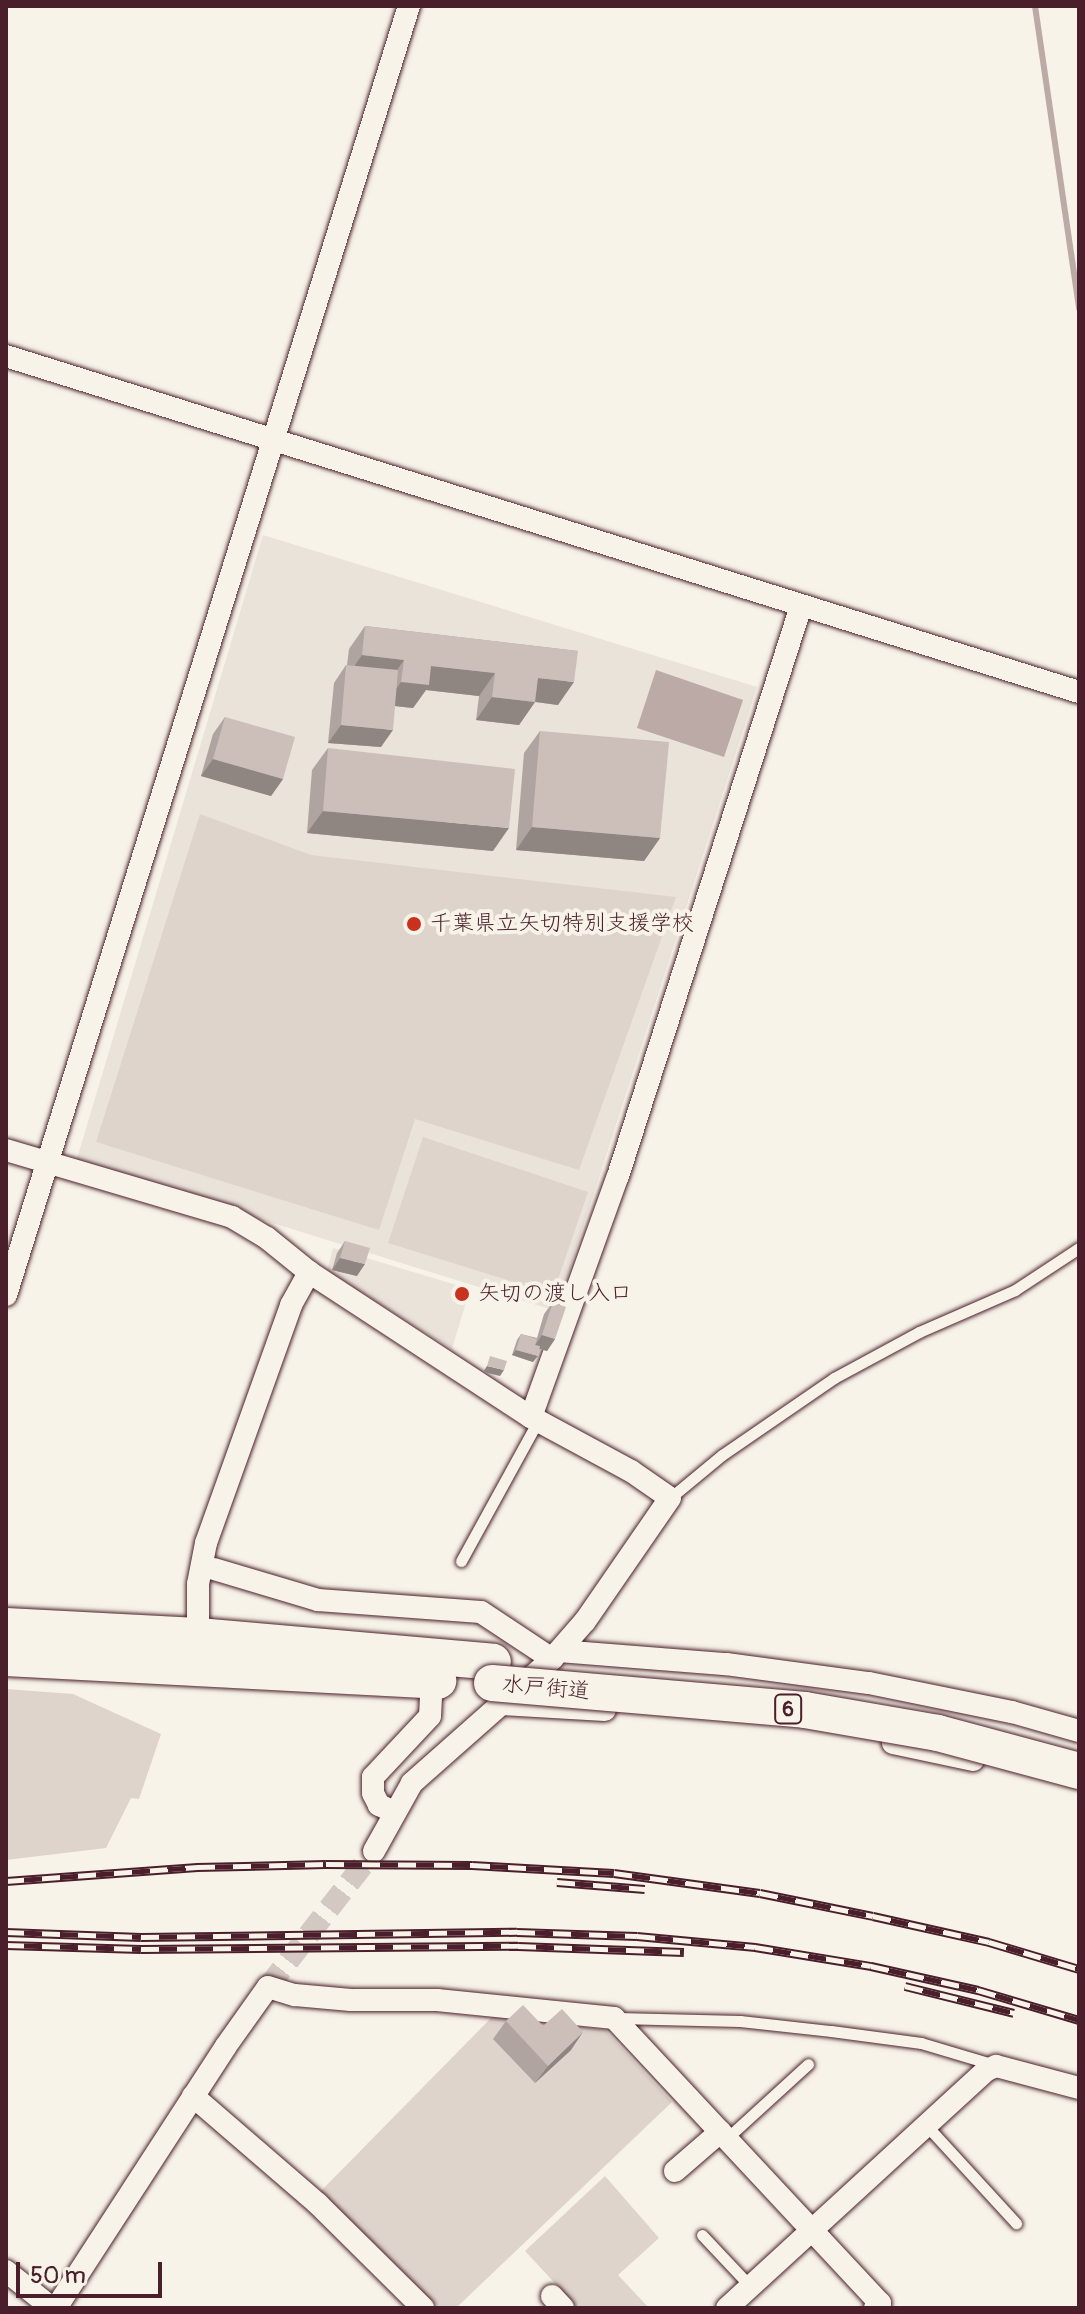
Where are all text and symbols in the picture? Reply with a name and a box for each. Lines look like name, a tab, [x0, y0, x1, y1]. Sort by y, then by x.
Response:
place label: 千葉県立矢切特別支援学校	[430, 911, 694, 937]
marker: 千葉県立矢切特別支援学校	[405, 915, 423, 933]
place label: 矢切の渡し入口	[478, 1281, 632, 1307]
marker: 矢切の渡し入口	[453, 1285, 471, 1303]
street label: 水戸街道	[501, 1671, 591, 1705]
road number: 6	[774, 1693, 802, 1725]
scale bar	[20, 2246, 166, 2296]
text: 50 m	[30, 2261, 86, 2290]

